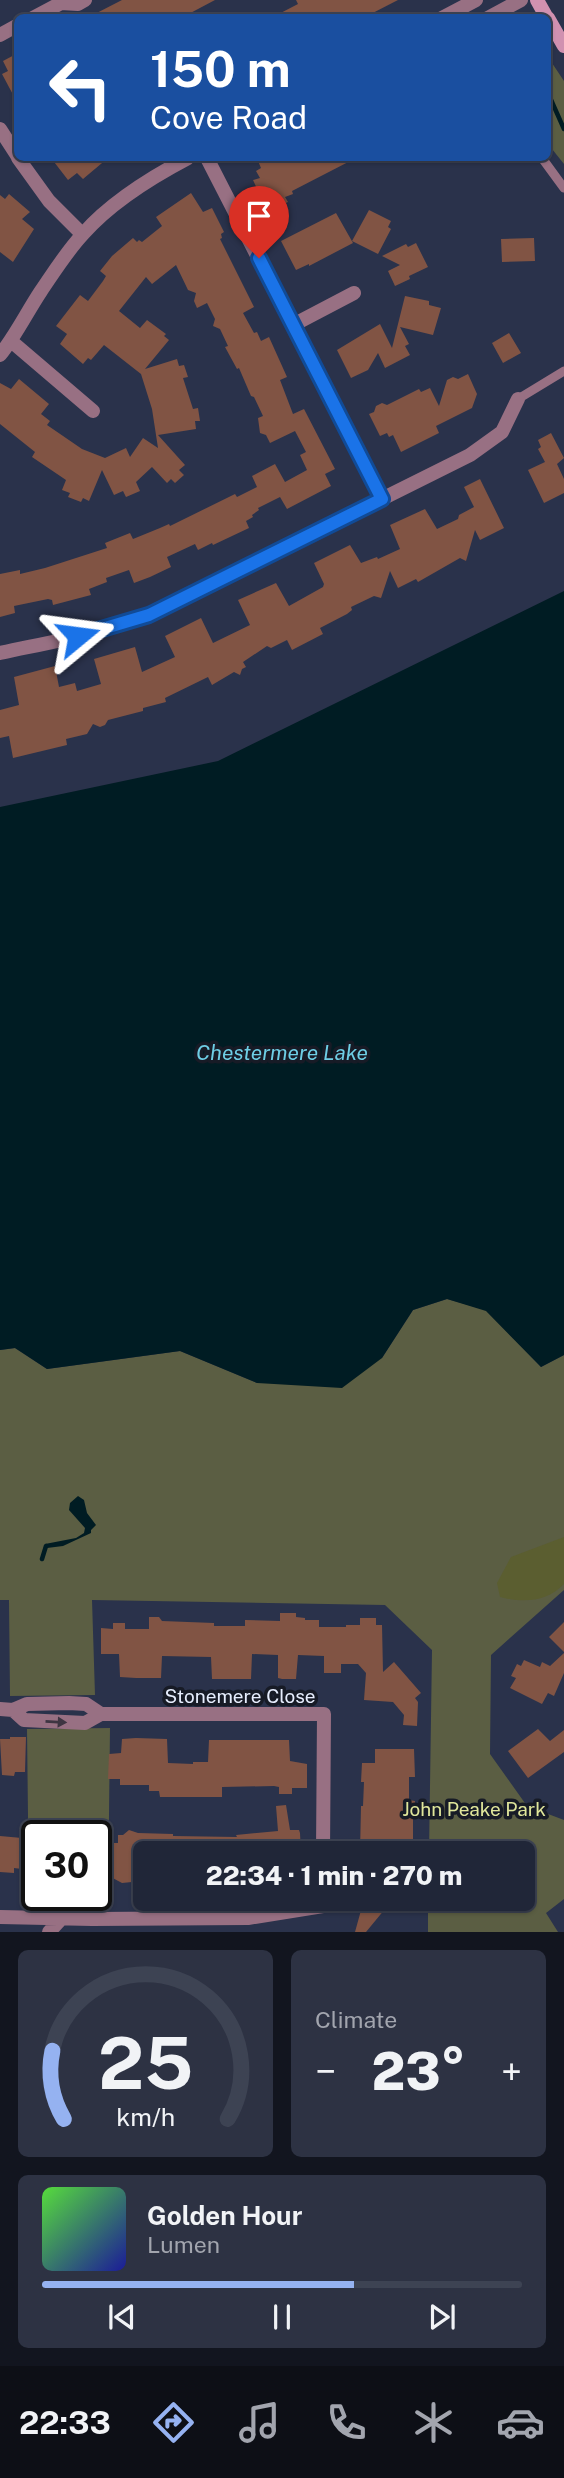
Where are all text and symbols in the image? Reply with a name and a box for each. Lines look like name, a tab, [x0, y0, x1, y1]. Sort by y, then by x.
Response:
text: 150 m	[150, 40, 291, 98]
icon: left	[35, 42, 126, 133]
text: Cove Road	[150, 99, 307, 136]
pin	[229, 186, 289, 258]
icon: arrive	[240, 197, 278, 235]
position arrow	[41, 599, 115, 673]
water label: Chestermere Lake	[196, 1040, 368, 1065]
street label: Stonemere Close	[164, 1685, 316, 1707]
one-way arrow	[45, 1716, 67, 1727]
park label: John Peake Park	[402, 1798, 546, 1820]
speed limit sign: 30	[21, 1820, 112, 1911]
text: 22:34 · 1 min · 270 m	[206, 1860, 462, 1891]
text: Climate	[315, 2006, 397, 2033]
text: 25	[98, 2021, 193, 2106]
text: 23°	[371, 2041, 466, 2102]
text: −	[315, 2049, 336, 2094]
text: +	[501, 2049, 522, 2094]
text: km/h	[116, 2102, 175, 2132]
text: Golden Hour	[147, 2200, 302, 2231]
text: Lumen	[147, 2231, 220, 2258]
icon: previous	[103, 2298, 141, 2336]
icon: pause	[263, 2298, 301, 2336]
icon: next	[423, 2298, 461, 2336]
icon: directions	[149, 2398, 198, 2447]
icon: music	[235, 2398, 284, 2447]
icon: phone	[322, 2398, 371, 2447]
icon: climate	[409, 2398, 458, 2447]
icon: car	[496, 2398, 545, 2447]
text: 22:33	[19, 2404, 111, 2441]

